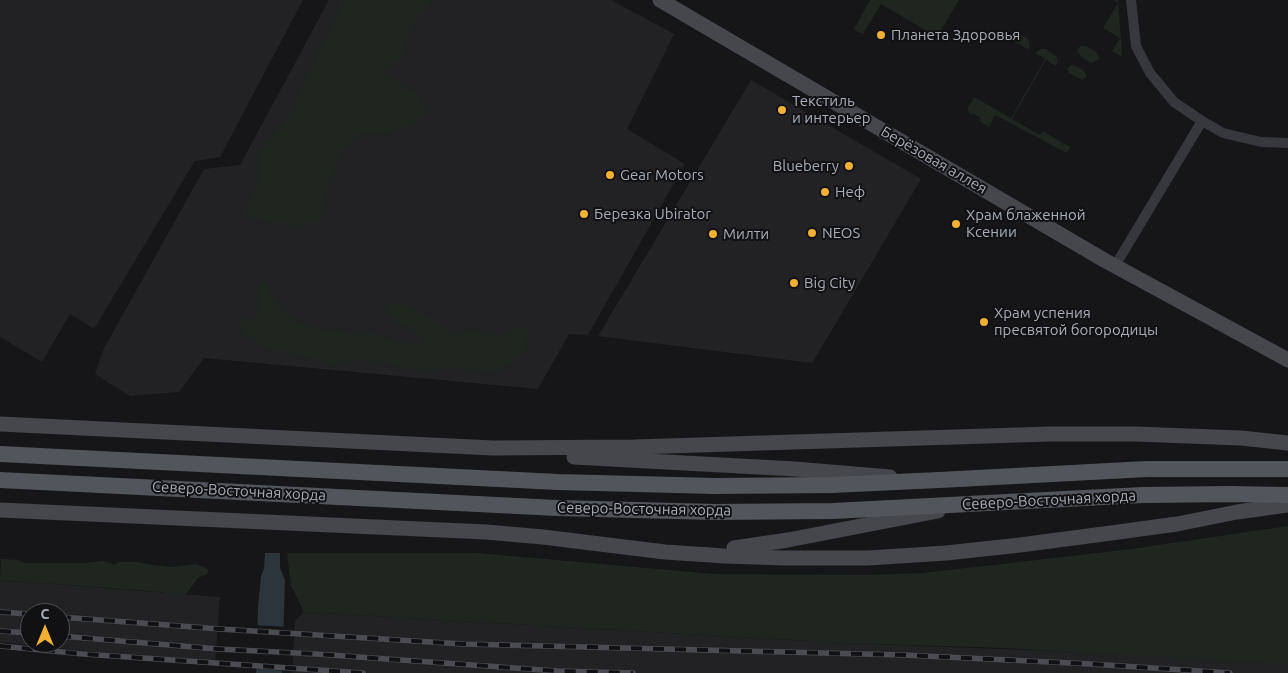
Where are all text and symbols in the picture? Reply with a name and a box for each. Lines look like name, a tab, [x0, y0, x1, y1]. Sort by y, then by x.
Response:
place label: Планета Здоровья	[891, 26, 1020, 44]
marker: Планета Здоровья	[875, 29, 887, 41]
place label: Текстиль и интерьер	[792, 92, 870, 127]
marker: Текстиль и интерьер	[776, 104, 788, 116]
street label: Берёзовая аллея	[878, 122, 990, 198]
place label: Blueberry	[773, 157, 839, 175]
marker: Blueberry	[843, 160, 855, 172]
place label: Gear Motors	[620, 166, 704, 184]
marker: Gear Motors	[604, 169, 616, 181]
place label: Неф	[835, 183, 865, 201]
marker: Неф	[819, 186, 831, 198]
place label: Березка Ubirator	[594, 205, 711, 223]
place label: Храм блаженной Ксении	[966, 206, 1086, 241]
marker: Березка Ubirator	[578, 208, 590, 220]
marker: Храм блаженной Ксении	[950, 218, 962, 230]
place label: NEOS	[822, 224, 860, 242]
place label: Милти	[723, 225, 769, 243]
marker: NEOS	[806, 227, 818, 239]
marker: Милти	[707, 228, 719, 240]
place label: Big City	[804, 274, 855, 292]
marker: Big City	[788, 277, 800, 289]
place label: Храм успения пресвятой богородицы	[994, 304, 1158, 339]
marker: Храм успения пресвятой богородицы	[978, 316, 990, 328]
street label: Северо-Восточная хорда	[151, 477, 327, 505]
street label: Северо-Восточная хорда	[961, 486, 1137, 514]
street label: Северо-Восточная хорда	[557, 498, 731, 520]
north arrow	[20, 603, 70, 653]
text: С	[41, 606, 49, 622]

